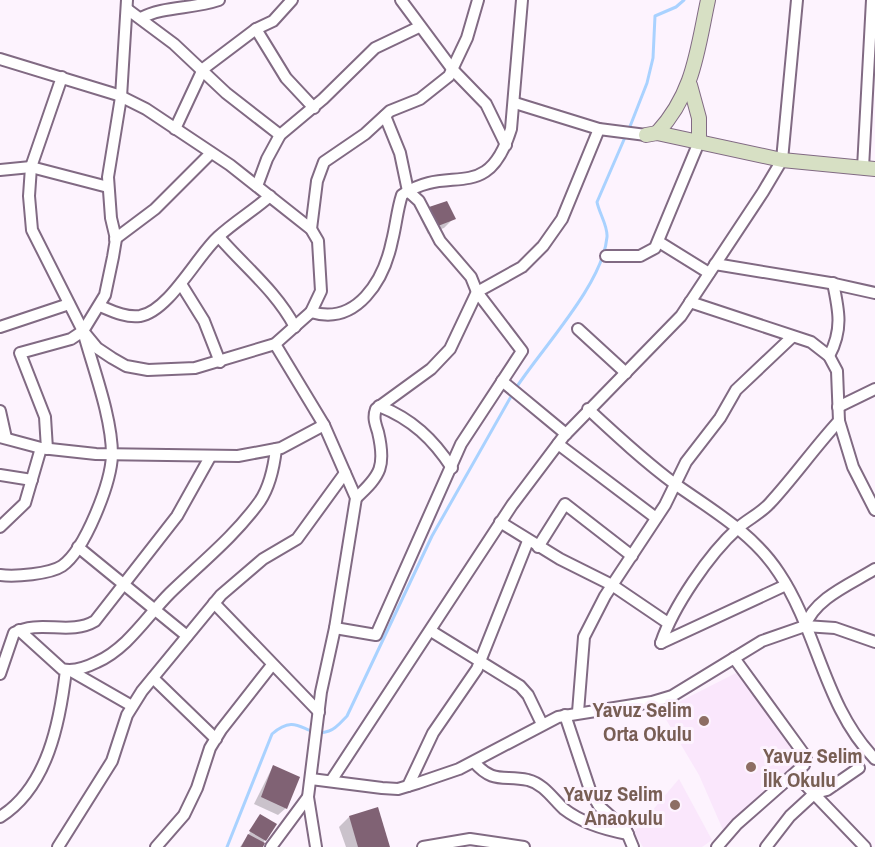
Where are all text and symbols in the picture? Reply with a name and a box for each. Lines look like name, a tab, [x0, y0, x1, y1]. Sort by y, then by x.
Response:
place label: Yavuz Selim Orta Okulu	[592, 695, 692, 748]
marker: Yavuz Selim Orta Okulu	[697, 714, 711, 728]
place label: Yavuz Selim İlk Okulu	[763, 741, 863, 794]
marker: Yavuz Selim İlk Okulu	[744, 760, 758, 774]
place label: Yavuz Selim Anaokulu	[563, 779, 663, 832]
marker: Yavuz Selim Anaokulu	[668, 798, 682, 812]

